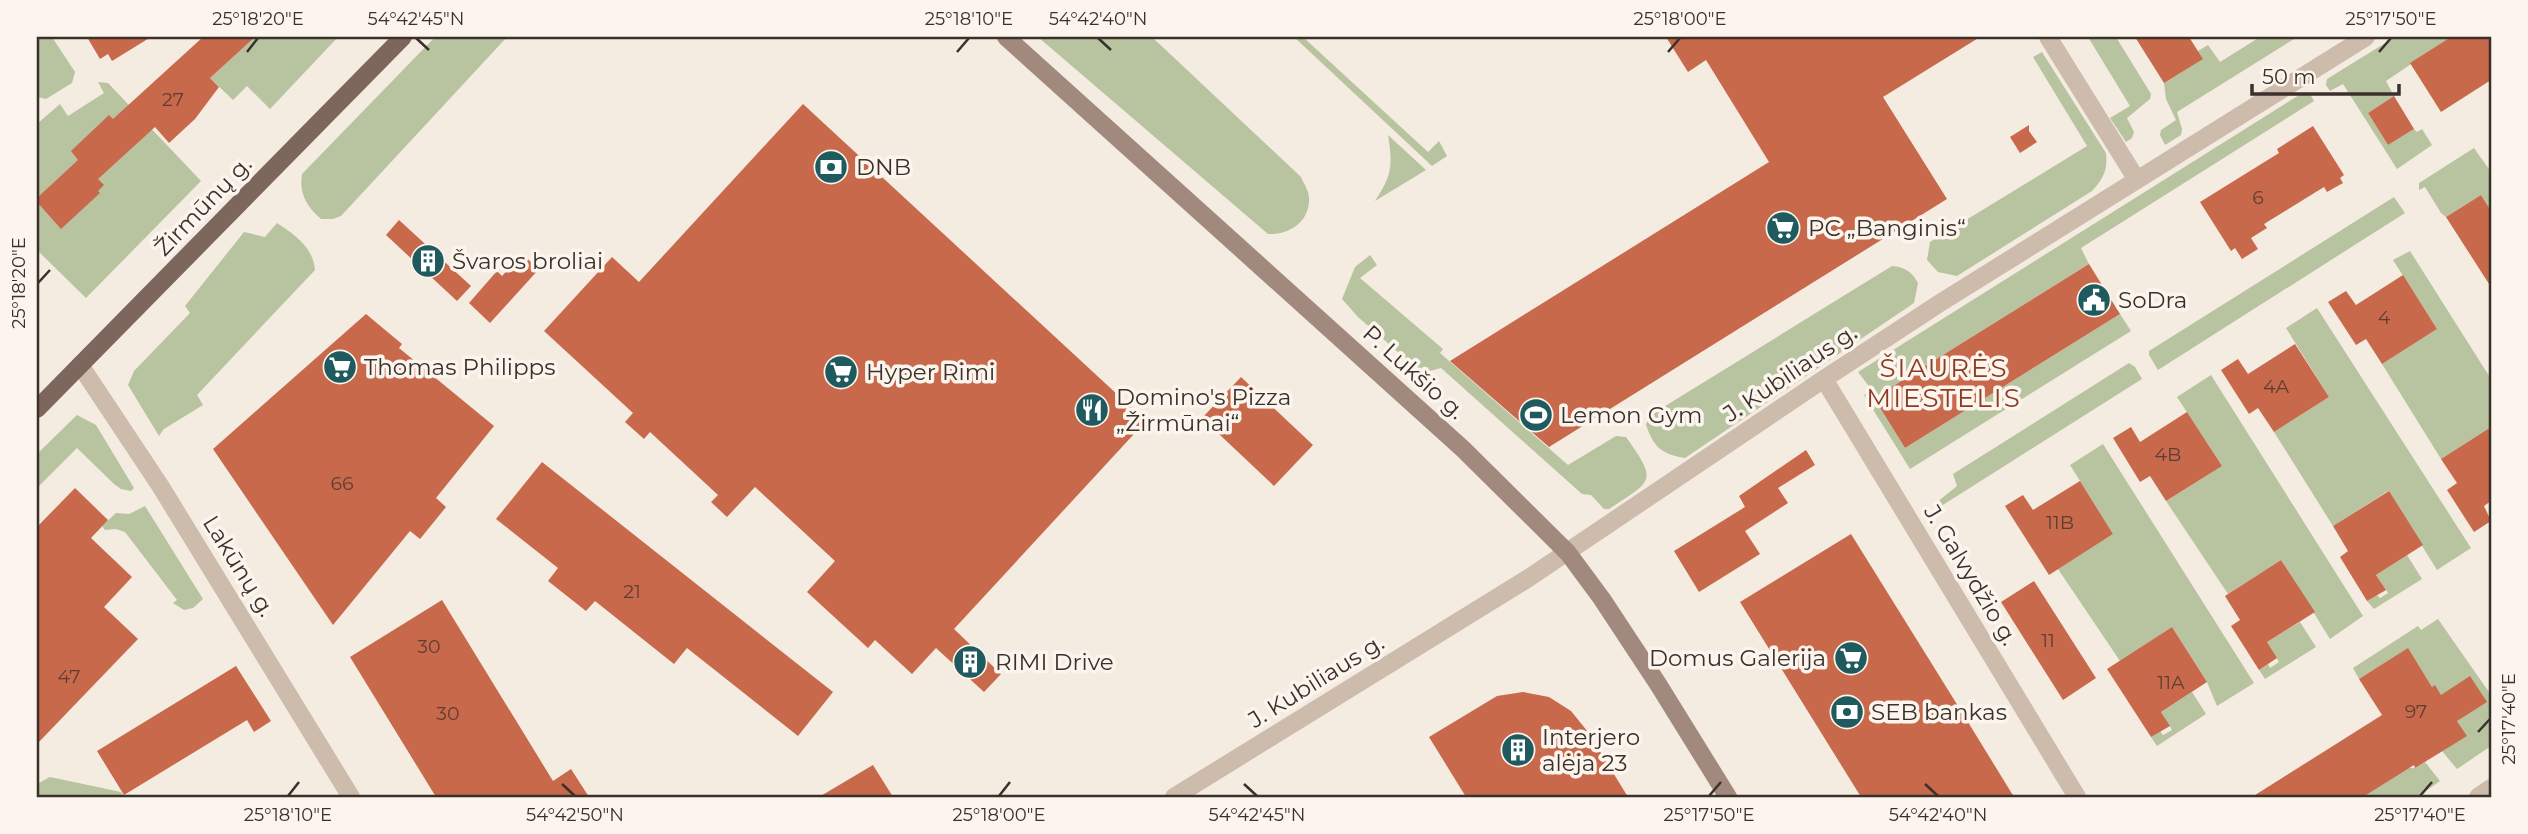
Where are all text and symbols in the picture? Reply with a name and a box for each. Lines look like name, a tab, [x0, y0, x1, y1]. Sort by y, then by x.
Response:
text: 25°18'20"E	[212, 8, 304, 30]
text: 54°42'45"N	[368, 8, 464, 30]
text: 25°18'10"E	[925, 8, 1013, 30]
text: 54°42'40"N	[1049, 8, 1147, 30]
text: 25°18'00"E	[1634, 8, 1726, 30]
text: 25°17'50"E	[2346, 8, 2436, 30]
scale bar	[2252, 52, 2398, 96]
text: 50 m	[2262, 64, 2316, 89]
house number: 27	[162, 88, 184, 111]
bank icon: DNB	[812, 148, 850, 186]
street label: Žirmūnų g.	[149, 150, 257, 262]
place label: DNB	[856, 153, 911, 181]
house number: 6	[2252, 186, 2264, 209]
supermarket icon: PC „Banginis“	[1764, 209, 1802, 247]
place label: PC „Banginis“	[1808, 214, 1966, 242]
text: 25°18'20"E	[8, 237, 30, 329]
building icon: Švaros broliai	[409, 242, 447, 280]
place label: Švaros broliai	[452, 247, 603, 275]
public building icon: SoDra	[2075, 281, 2113, 319]
place label: SoDra	[2118, 286, 2187, 314]
house number: 4	[2378, 306, 2391, 329]
street label: J. Kubiliaus g.	[1717, 318, 1862, 428]
street label: P. Lukšio g.	[1357, 319, 1471, 425]
supermarket icon: Thomas Philipps	[321, 348, 359, 386]
district label: ŠIAURĖS MIESTELIS	[1866, 352, 2022, 414]
place label: Thomas Philipps	[364, 353, 555, 381]
supermarket icon: Hyper Rimi	[822, 353, 860, 391]
place label: Hyper Rimi	[866, 358, 995, 386]
house number: 4A	[2263, 375, 2289, 398]
place label: Domino's Pizza „Žirmūnai“	[1116, 383, 1291, 437]
restaurant icon: Domino's Pizza „Žirmūnai“	[1073, 391, 1111, 429]
sports icon: Lemon Gym	[1517, 396, 1555, 434]
place label: Lemon Gym	[1560, 401, 1702, 429]
house number: 4B	[2155, 443, 2181, 466]
house number: 66	[330, 472, 354, 495]
street label: J. Galvydžio g.	[1918, 499, 2024, 650]
street label: Lakūnų g.	[197, 510, 281, 622]
house number: 11B	[2046, 511, 2074, 534]
house number: 21	[623, 580, 641, 603]
street label: J. Kubiliaus g.	[1242, 628, 1389, 734]
house number: 11	[2041, 629, 2055, 652]
house number: 30	[417, 635, 441, 658]
supermarket icon: Domus Galerija	[1832, 639, 1870, 677]
building icon: RIMI Drive	[951, 643, 989, 681]
place label: Domus Galerija	[1649, 644, 1826, 672]
place label: RIMI Drive	[995, 648, 1114, 676]
house number: 47	[58, 665, 80, 688]
house number: 11A	[2157, 671, 2185, 694]
text: 25°17'40"E	[2498, 673, 2520, 765]
bank icon: SEB bankas	[1828, 693, 1866, 731]
place label: SEB bankas	[1871, 698, 2007, 726]
house number: 97	[2405, 700, 2427, 723]
house number: 30	[436, 702, 460, 725]
place label: Interjero alėja 23	[1542, 723, 1640, 777]
building icon: Interjero alėja 23	[1499, 731, 1537, 769]
text: 25°18'10"E	[244, 804, 332, 826]
text: 54°42'50"N	[526, 804, 624, 826]
text: 25°18'00"E	[953, 804, 1045, 826]
text: 54°42'45"N	[1209, 804, 1305, 826]
text: 25°17'50"E	[1664, 804, 1754, 826]
text: 54°42'40"N	[1889, 804, 1987, 826]
text: 25°17'40"E	[2374, 804, 2466, 826]

